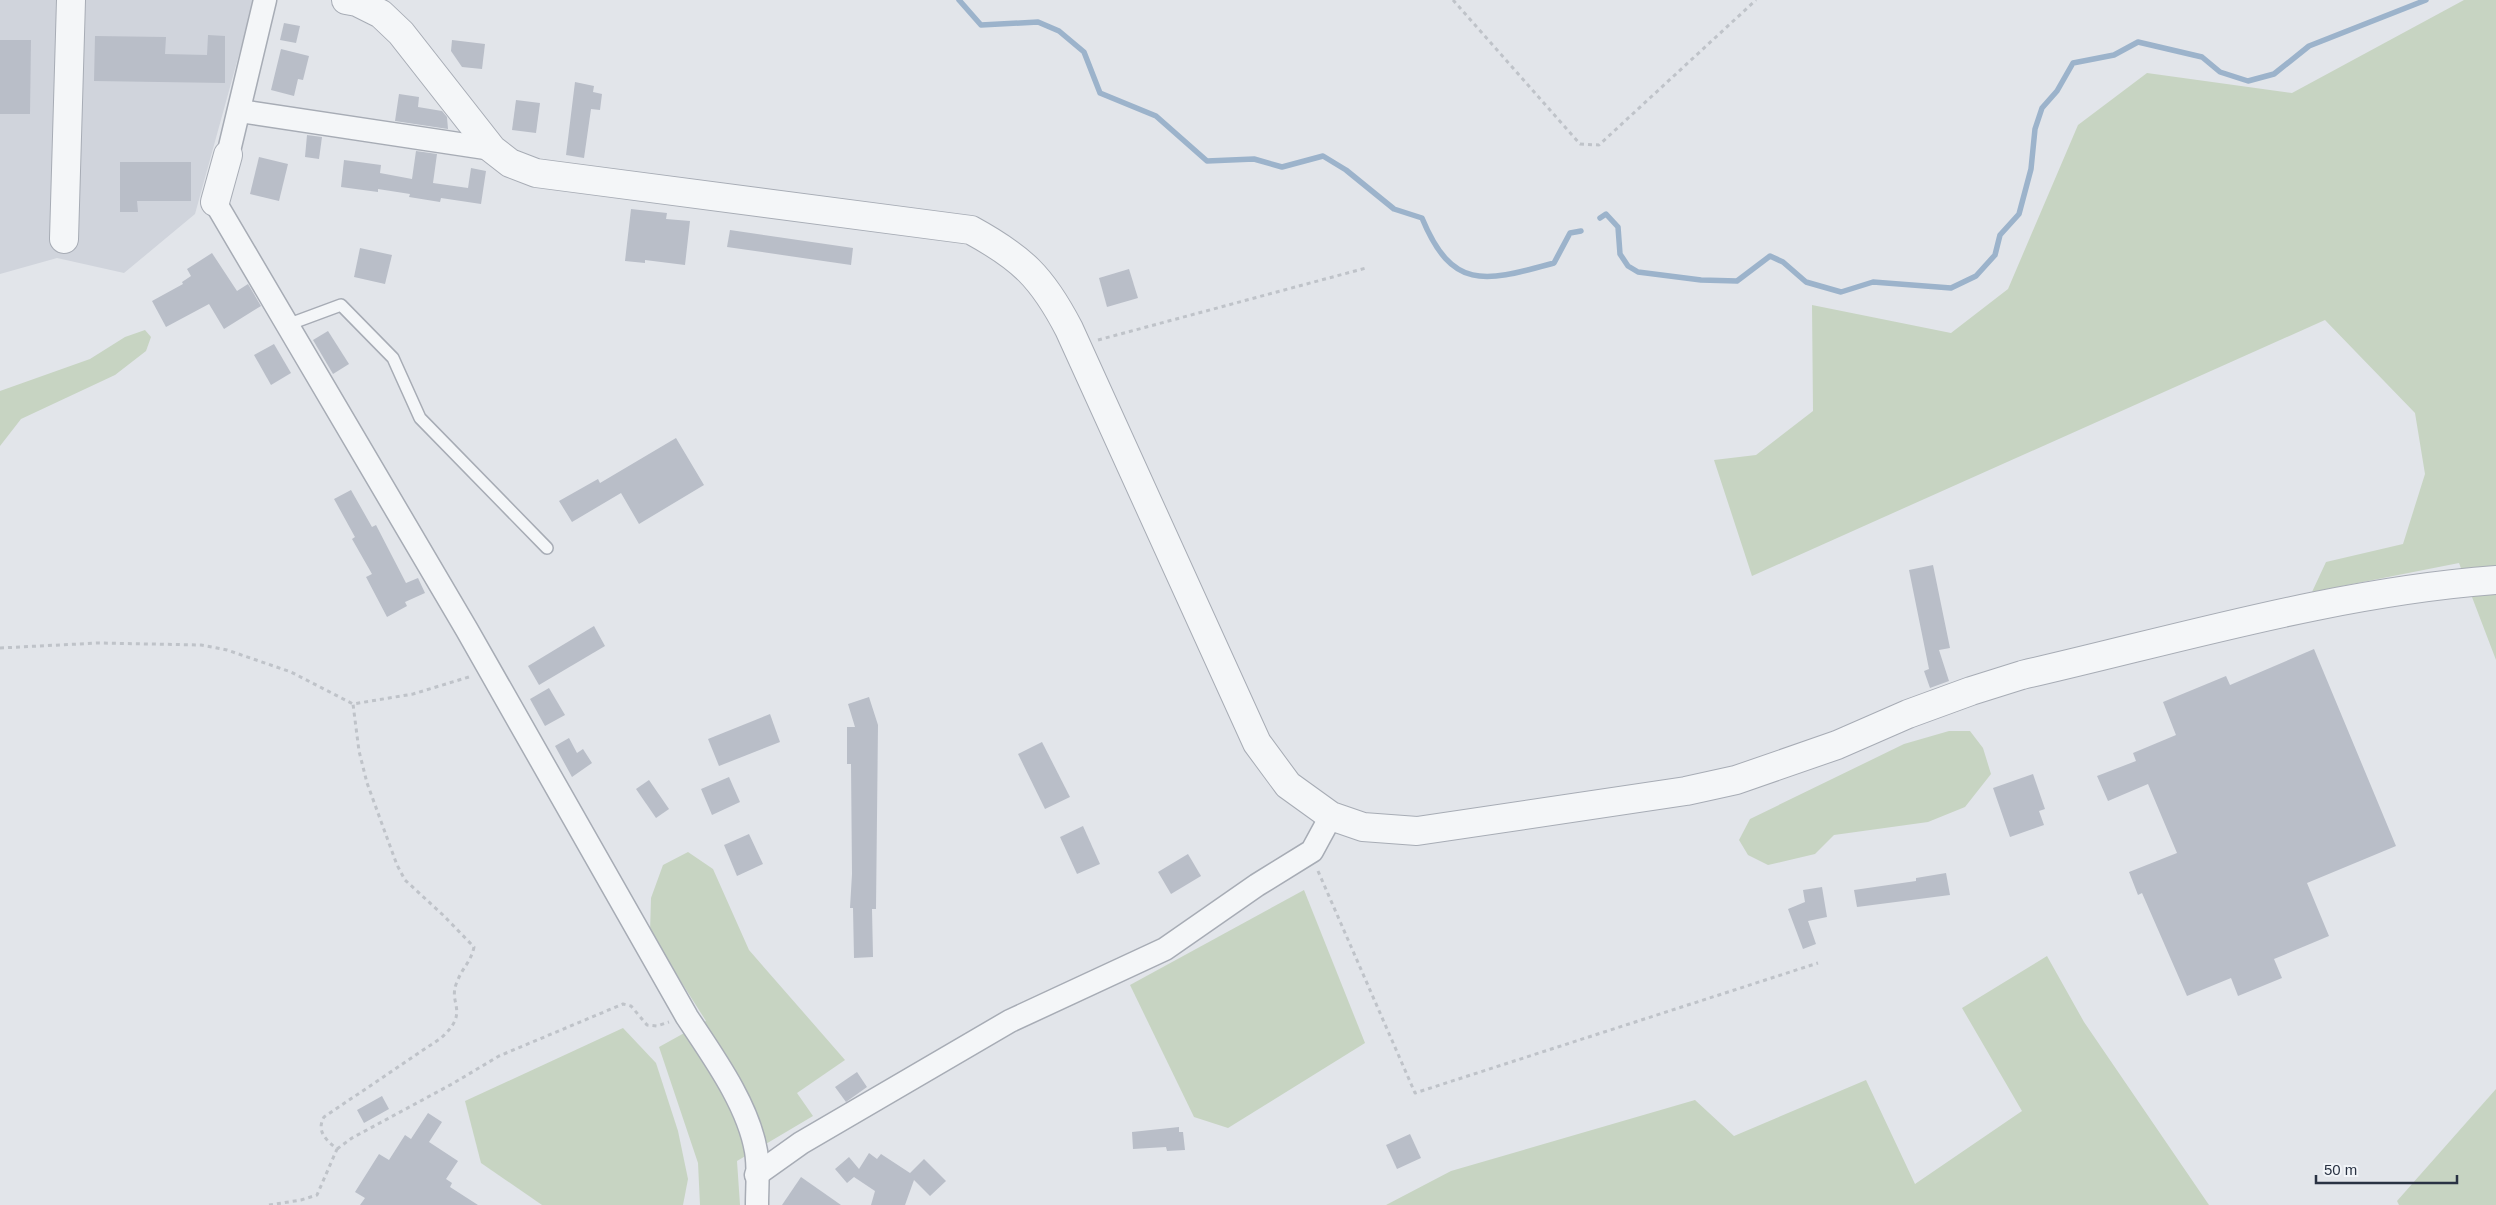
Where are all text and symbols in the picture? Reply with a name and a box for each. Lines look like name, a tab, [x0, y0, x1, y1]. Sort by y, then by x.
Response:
scale bar	[2316, 1152, 2457, 1184]
text: 50 m	[2324, 1161, 2357, 1178]

